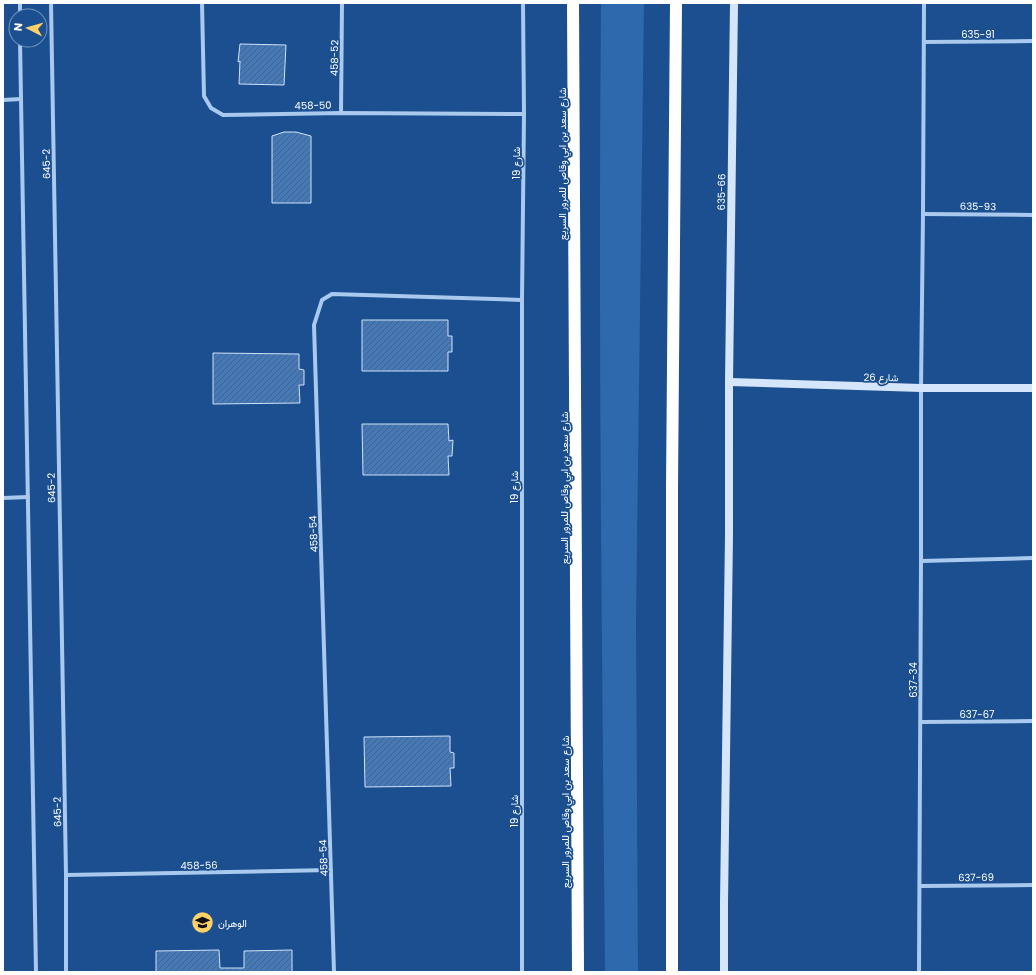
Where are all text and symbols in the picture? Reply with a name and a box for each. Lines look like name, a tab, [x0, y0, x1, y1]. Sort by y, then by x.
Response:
north arrow	[8, 8, 48, 48]
text: N	[10, 22, 26, 32]
street label: 635-91	[961, 27, 995, 42]
street label: 458-52	[327, 39, 342, 76]
street label: شارع سعد بن ابي وقاص للمرور السريع	[555, 88, 571, 240]
street label: 458-50	[294, 98, 332, 113]
street label: شارع 19	[509, 147, 524, 179]
street label: 645-2	[39, 149, 54, 179]
street label: 635-66	[714, 174, 729, 211]
street label: 635-93	[960, 199, 996, 214]
street label: شارع 26	[863, 370, 899, 385]
street label: شارع سعد بن ابي وقاص للمرور السريع	[557, 412, 573, 564]
street label: شارع 19	[507, 471, 522, 503]
street label: 645-2	[44, 473, 59, 503]
street label: 458-54	[305, 515, 322, 553]
street label: 637-34	[906, 662, 921, 698]
street label: 637-67	[959, 707, 995, 722]
street label: شارع سعد بن ابي وقاص للمرور السريع	[558, 736, 574, 888]
street label: شارع 19	[507, 795, 522, 827]
street label: 645-2	[50, 797, 65, 827]
street label: 458-54	[315, 839, 332, 877]
street label: 458-56	[180, 858, 218, 873]
street label: 637-69	[958, 870, 994, 885]
school or university icon: الوهران	[190, 910, 216, 936]
place label: الوهران	[218, 916, 247, 931]

